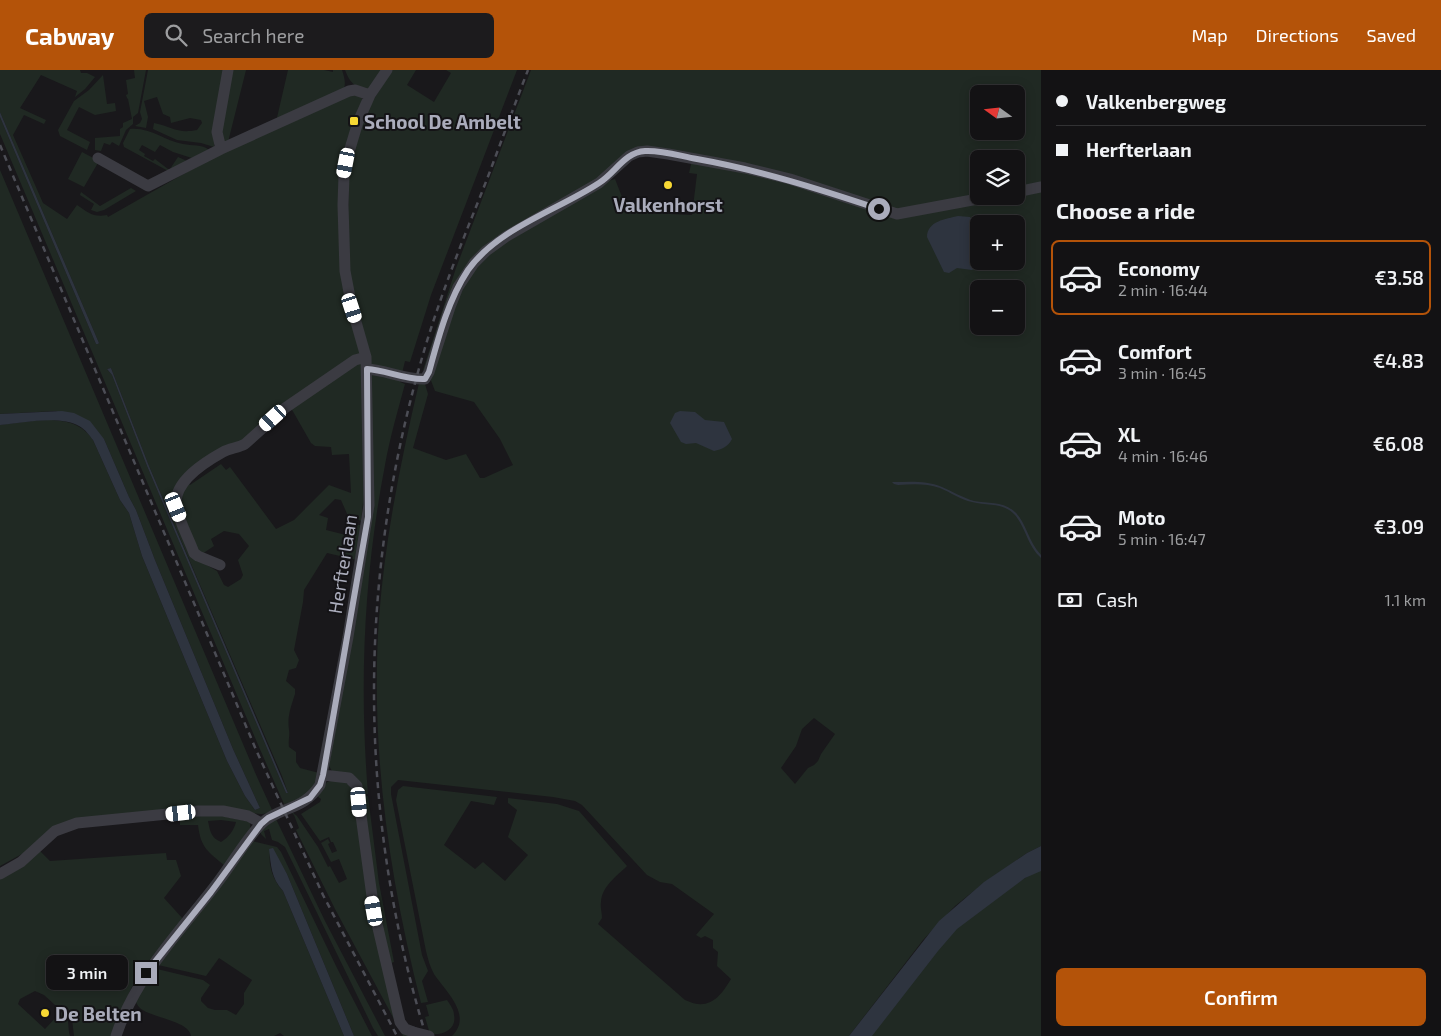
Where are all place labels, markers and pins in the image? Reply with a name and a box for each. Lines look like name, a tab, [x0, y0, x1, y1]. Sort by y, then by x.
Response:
place label: School De Ambelt	[364, 110, 521, 133]
marker: School De Ambelt	[348, 115, 360, 127]
marker: Valkenhorst	[662, 179, 674, 191]
place label: Valkenhorst	[613, 193, 723, 216]
place label: De Belten	[55, 1002, 142, 1025]
marker: De Belten	[39, 1007, 51, 1019]

